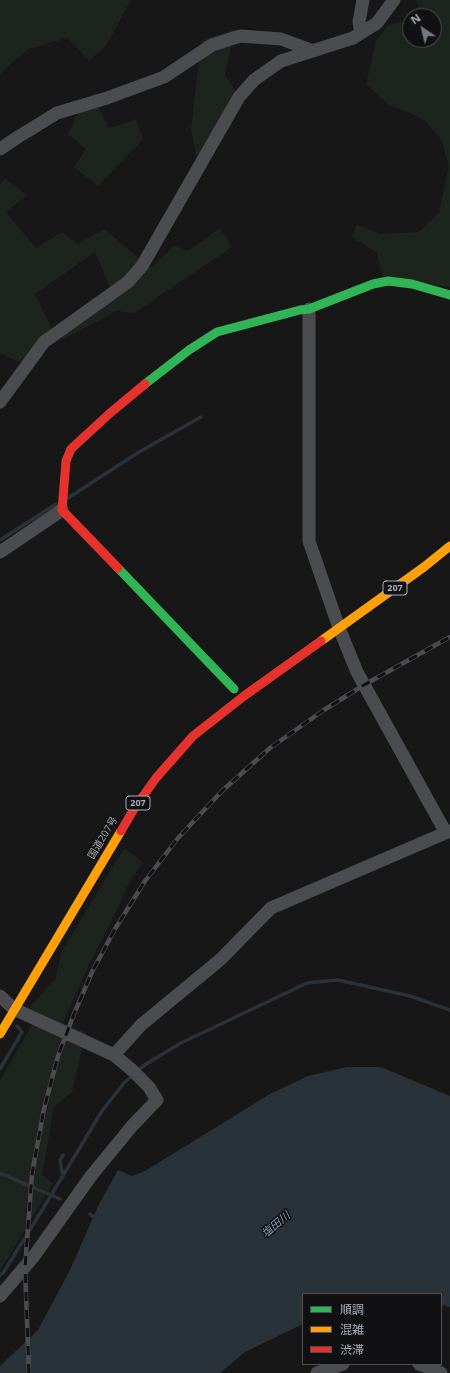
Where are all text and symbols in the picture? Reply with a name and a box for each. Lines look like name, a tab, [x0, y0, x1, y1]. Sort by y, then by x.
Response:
north arrow	[402, 8, 442, 48]
text: N	[407, 10, 423, 27]
road number: 207	[383, 581, 407, 595]
road number: 207	[126, 796, 150, 810]
street label: 国道207号	[86, 815, 120, 861]
water label: 塩田川	[259, 1209, 293, 1241]
legend	[302, 1293, 442, 1365]
text: 順調	[340, 1301, 364, 1318]
text: 混雑	[340, 1321, 364, 1338]
text: 渋滞	[340, 1341, 364, 1358]

